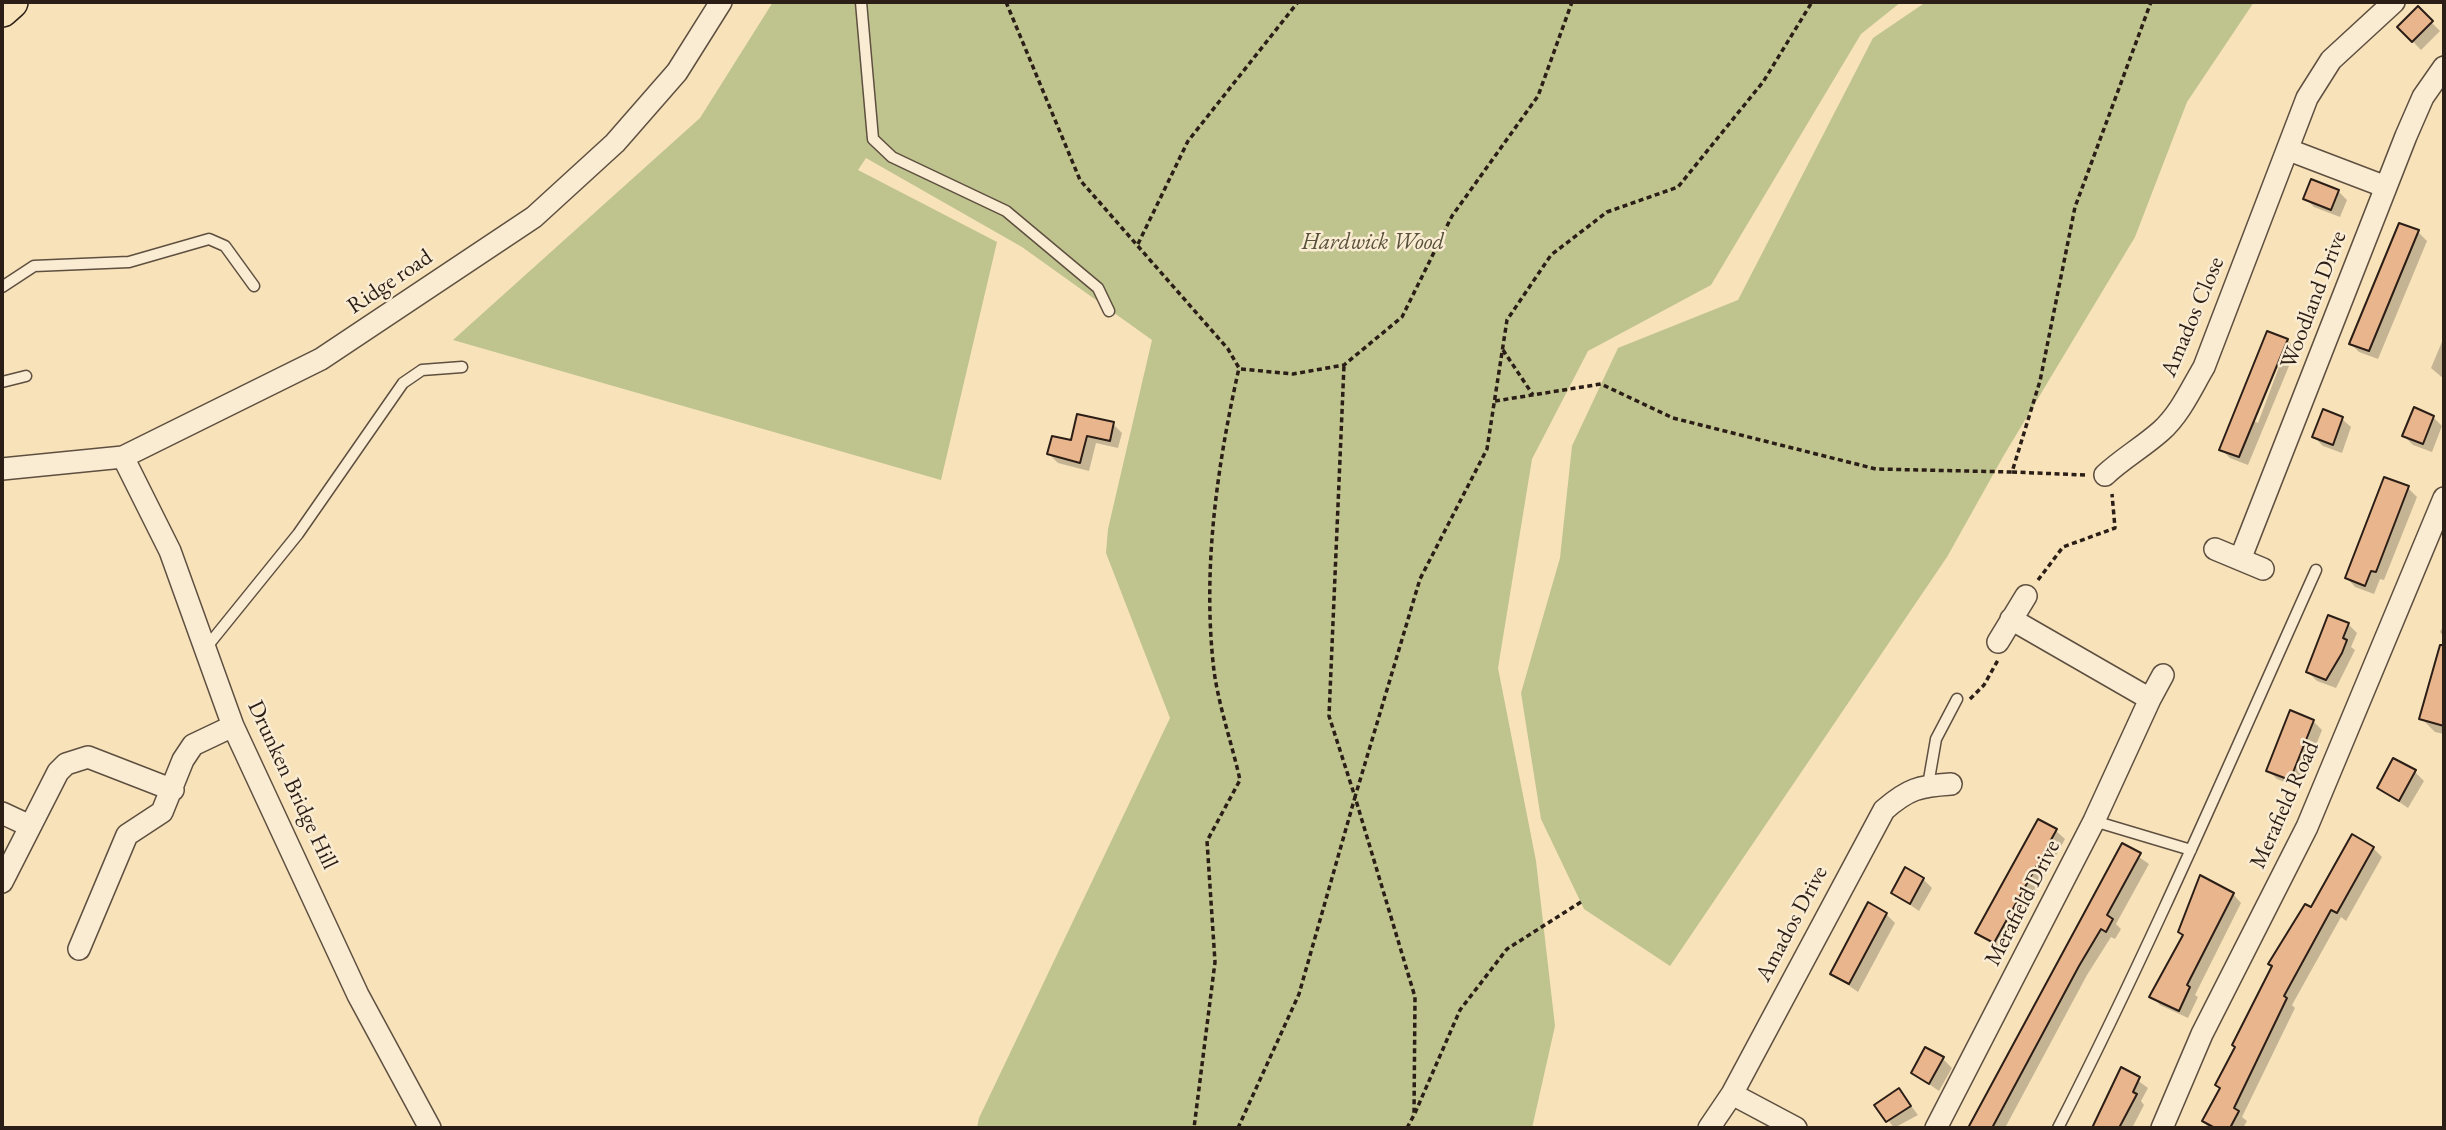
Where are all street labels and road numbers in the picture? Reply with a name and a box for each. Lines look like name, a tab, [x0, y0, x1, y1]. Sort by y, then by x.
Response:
street label: Woodland Drive	[2275, 227, 2353, 373]
street label: Ridge road	[342, 244, 438, 320]
street label: Amados Close	[2155, 253, 2231, 381]
street label: Drunken Bridge Hill	[241, 696, 343, 874]
street label: Merafield Road	[2245, 737, 2325, 873]
street label: Merafield Drive	[1979, 835, 2067, 971]
street label: Amados Drive	[1750, 861, 1834, 987]

